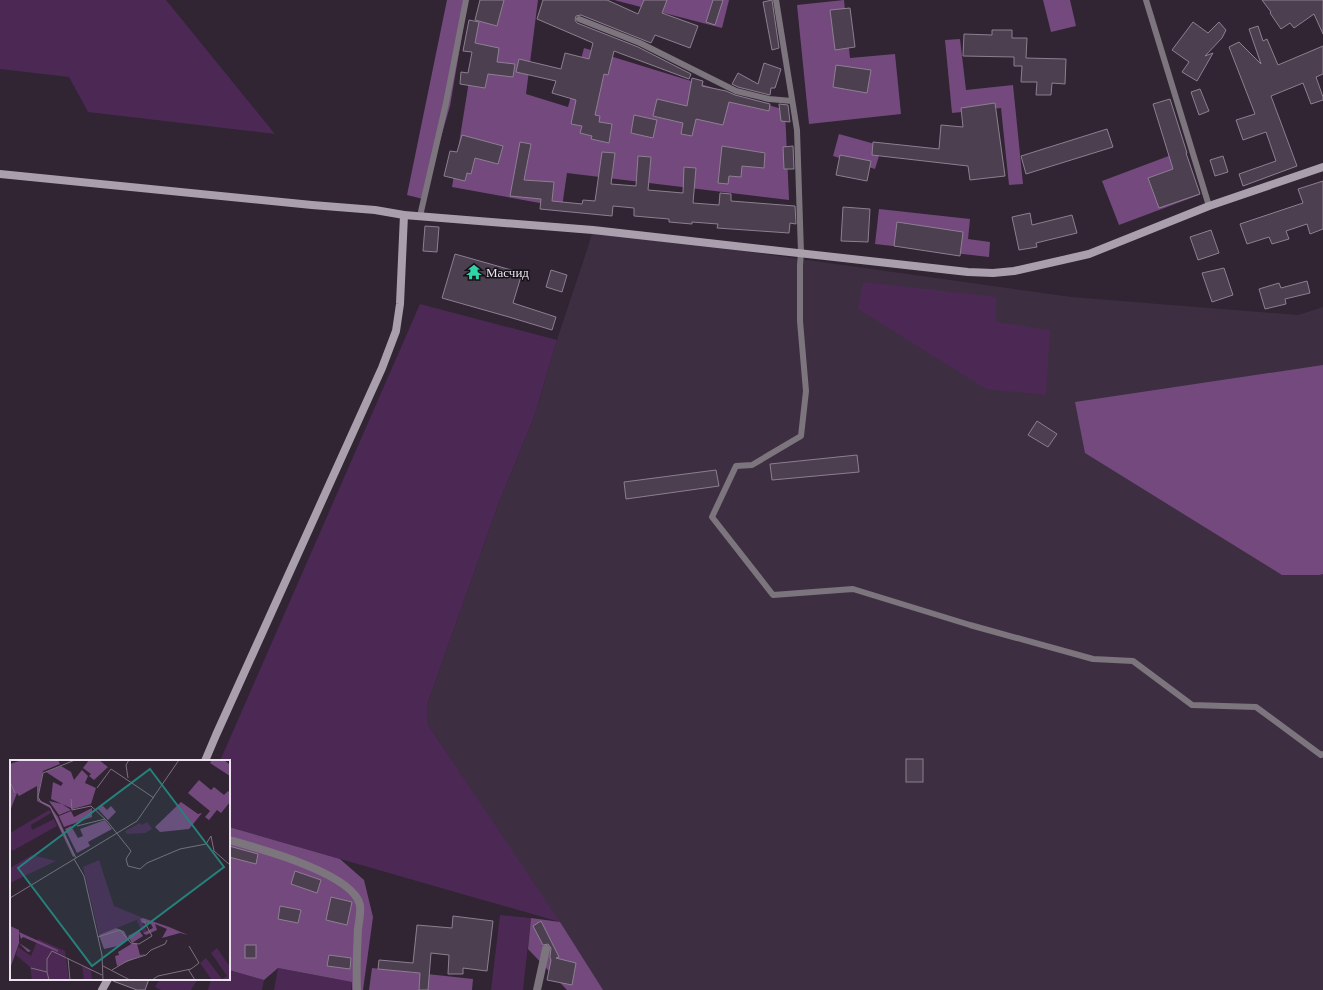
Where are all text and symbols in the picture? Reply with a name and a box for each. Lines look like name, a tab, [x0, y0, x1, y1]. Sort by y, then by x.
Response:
temple icon: Масчид	[465, 263, 483, 281]
place label: Масчид	[486, 265, 529, 280]
inset map	[10, 760, 230, 980]

